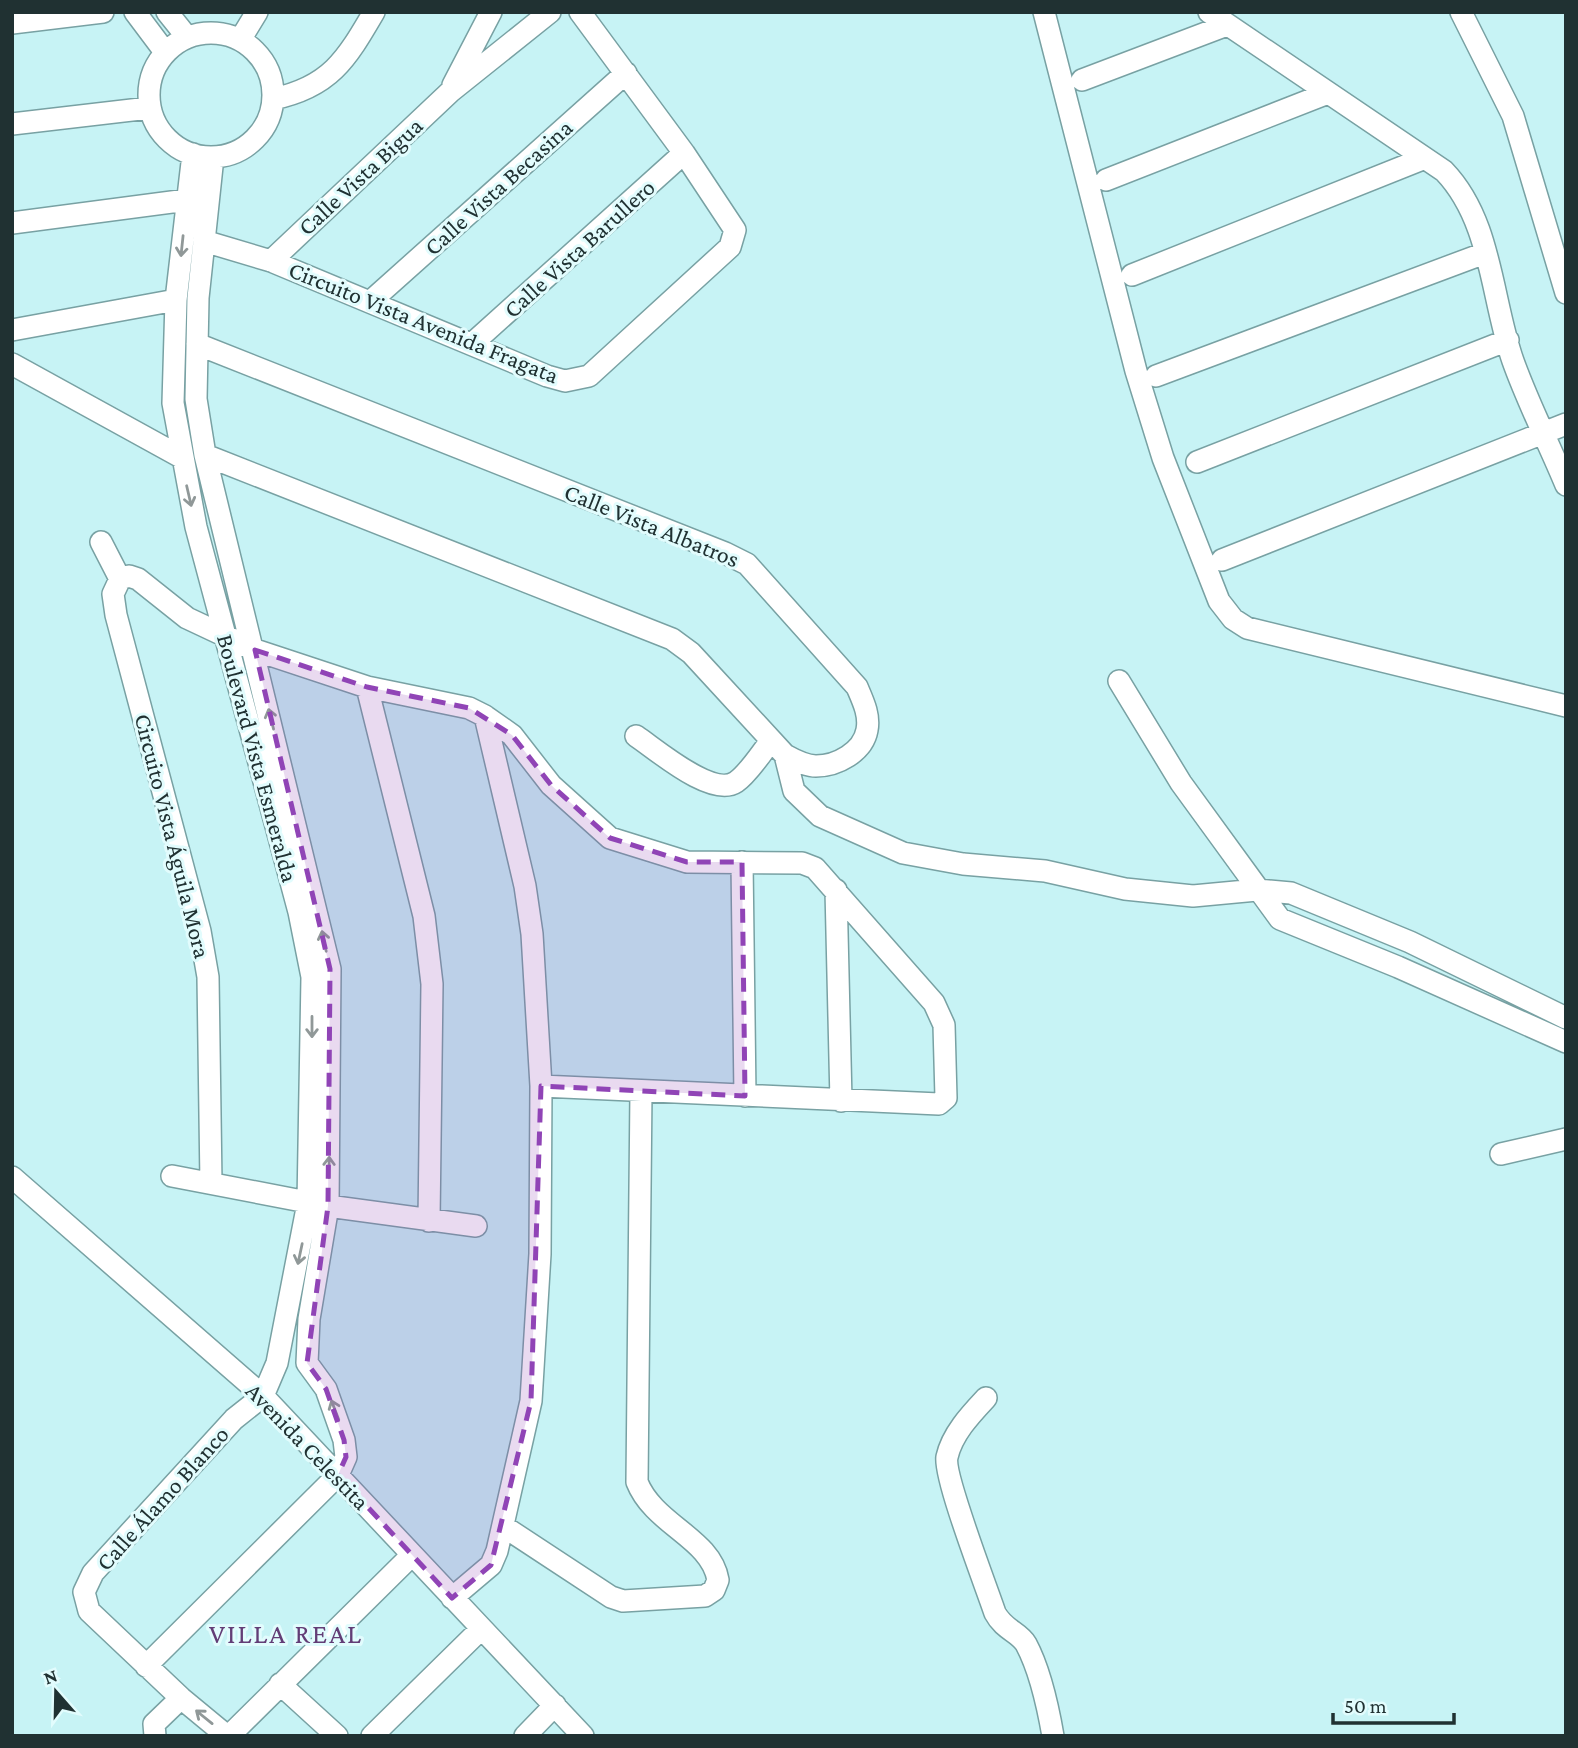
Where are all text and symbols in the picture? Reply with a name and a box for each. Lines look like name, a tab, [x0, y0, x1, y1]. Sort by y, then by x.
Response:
street label: Calle Vista Bigua	[292, 112, 428, 240]
street label: Calle Vista Becasina	[418, 113, 578, 261]
street label: Calle Vista Barullero	[498, 173, 660, 323]
one-way arrow	[175, 234, 188, 257]
street label: Circuito Vista Avenida Fragata	[285, 255, 563, 389]
street label: Calle Vista Albatros	[561, 478, 743, 572]
one-way arrow	[183, 485, 196, 507]
street label: Boulevard Vista Esmeralda	[212, 631, 304, 885]
one-way arrow	[264, 708, 277, 731]
street label: Circuito Vista Águila Mora	[130, 711, 216, 961]
one-way arrow	[317, 930, 331, 953]
one-way arrow	[305, 1015, 318, 1038]
one-way arrow	[322, 1156, 335, 1179]
one-way arrow	[293, 1242, 307, 1265]
street label: Avenida Celestita	[241, 1377, 375, 1515]
one-way arrow	[327, 1399, 340, 1421]
street label: Calle Álamo Blanco	[90, 1420, 234, 1576]
district label: VILLA REAL	[209, 1618, 363, 1649]
north arrow	[21, 1657, 91, 1727]
text: N	[41, 1664, 60, 1689]
scale bar	[1333, 1682, 1454, 1726]
text: 50 m	[1344, 1694, 1387, 1718]
one-way arrow	[196, 1709, 214, 1725]

